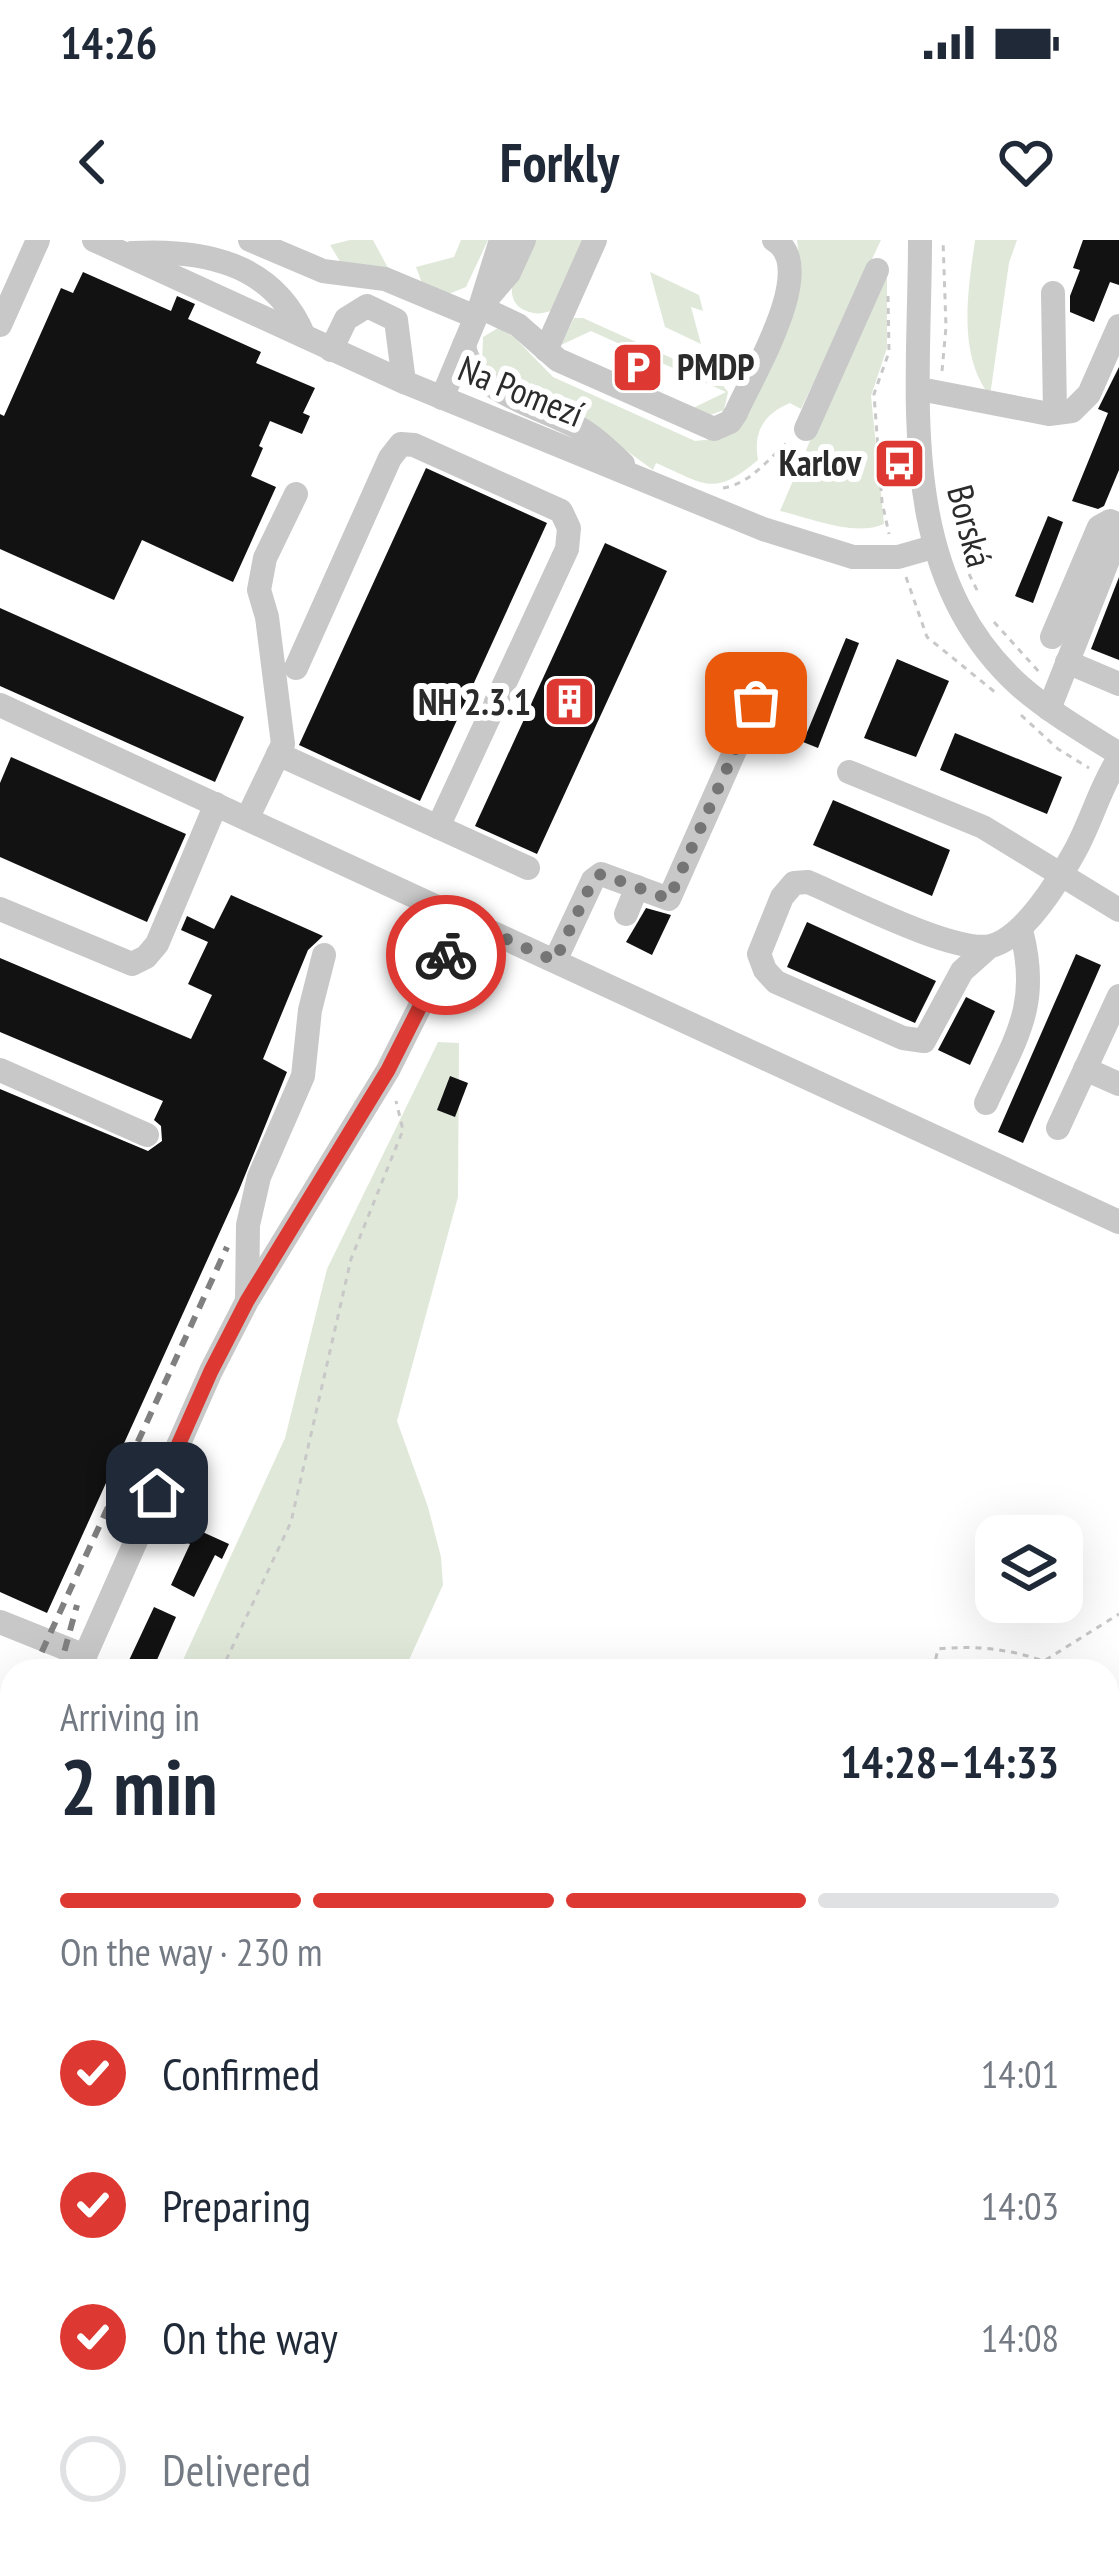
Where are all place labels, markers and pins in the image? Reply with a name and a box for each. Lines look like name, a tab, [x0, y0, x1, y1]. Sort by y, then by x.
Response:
parking icon: PMDP	[610, 339, 666, 395]
place label: PMDP	[677, 343, 755, 390]
bus stop icon: Karlov	[872, 435, 928, 491]
place label: Karlov	[779, 439, 862, 486]
pin	[705, 652, 807, 754]
building icon: NH 2.3.1	[542, 674, 598, 730]
place label: NH 2.3.1	[418, 678, 531, 725]
pin	[106, 1442, 208, 1544]

